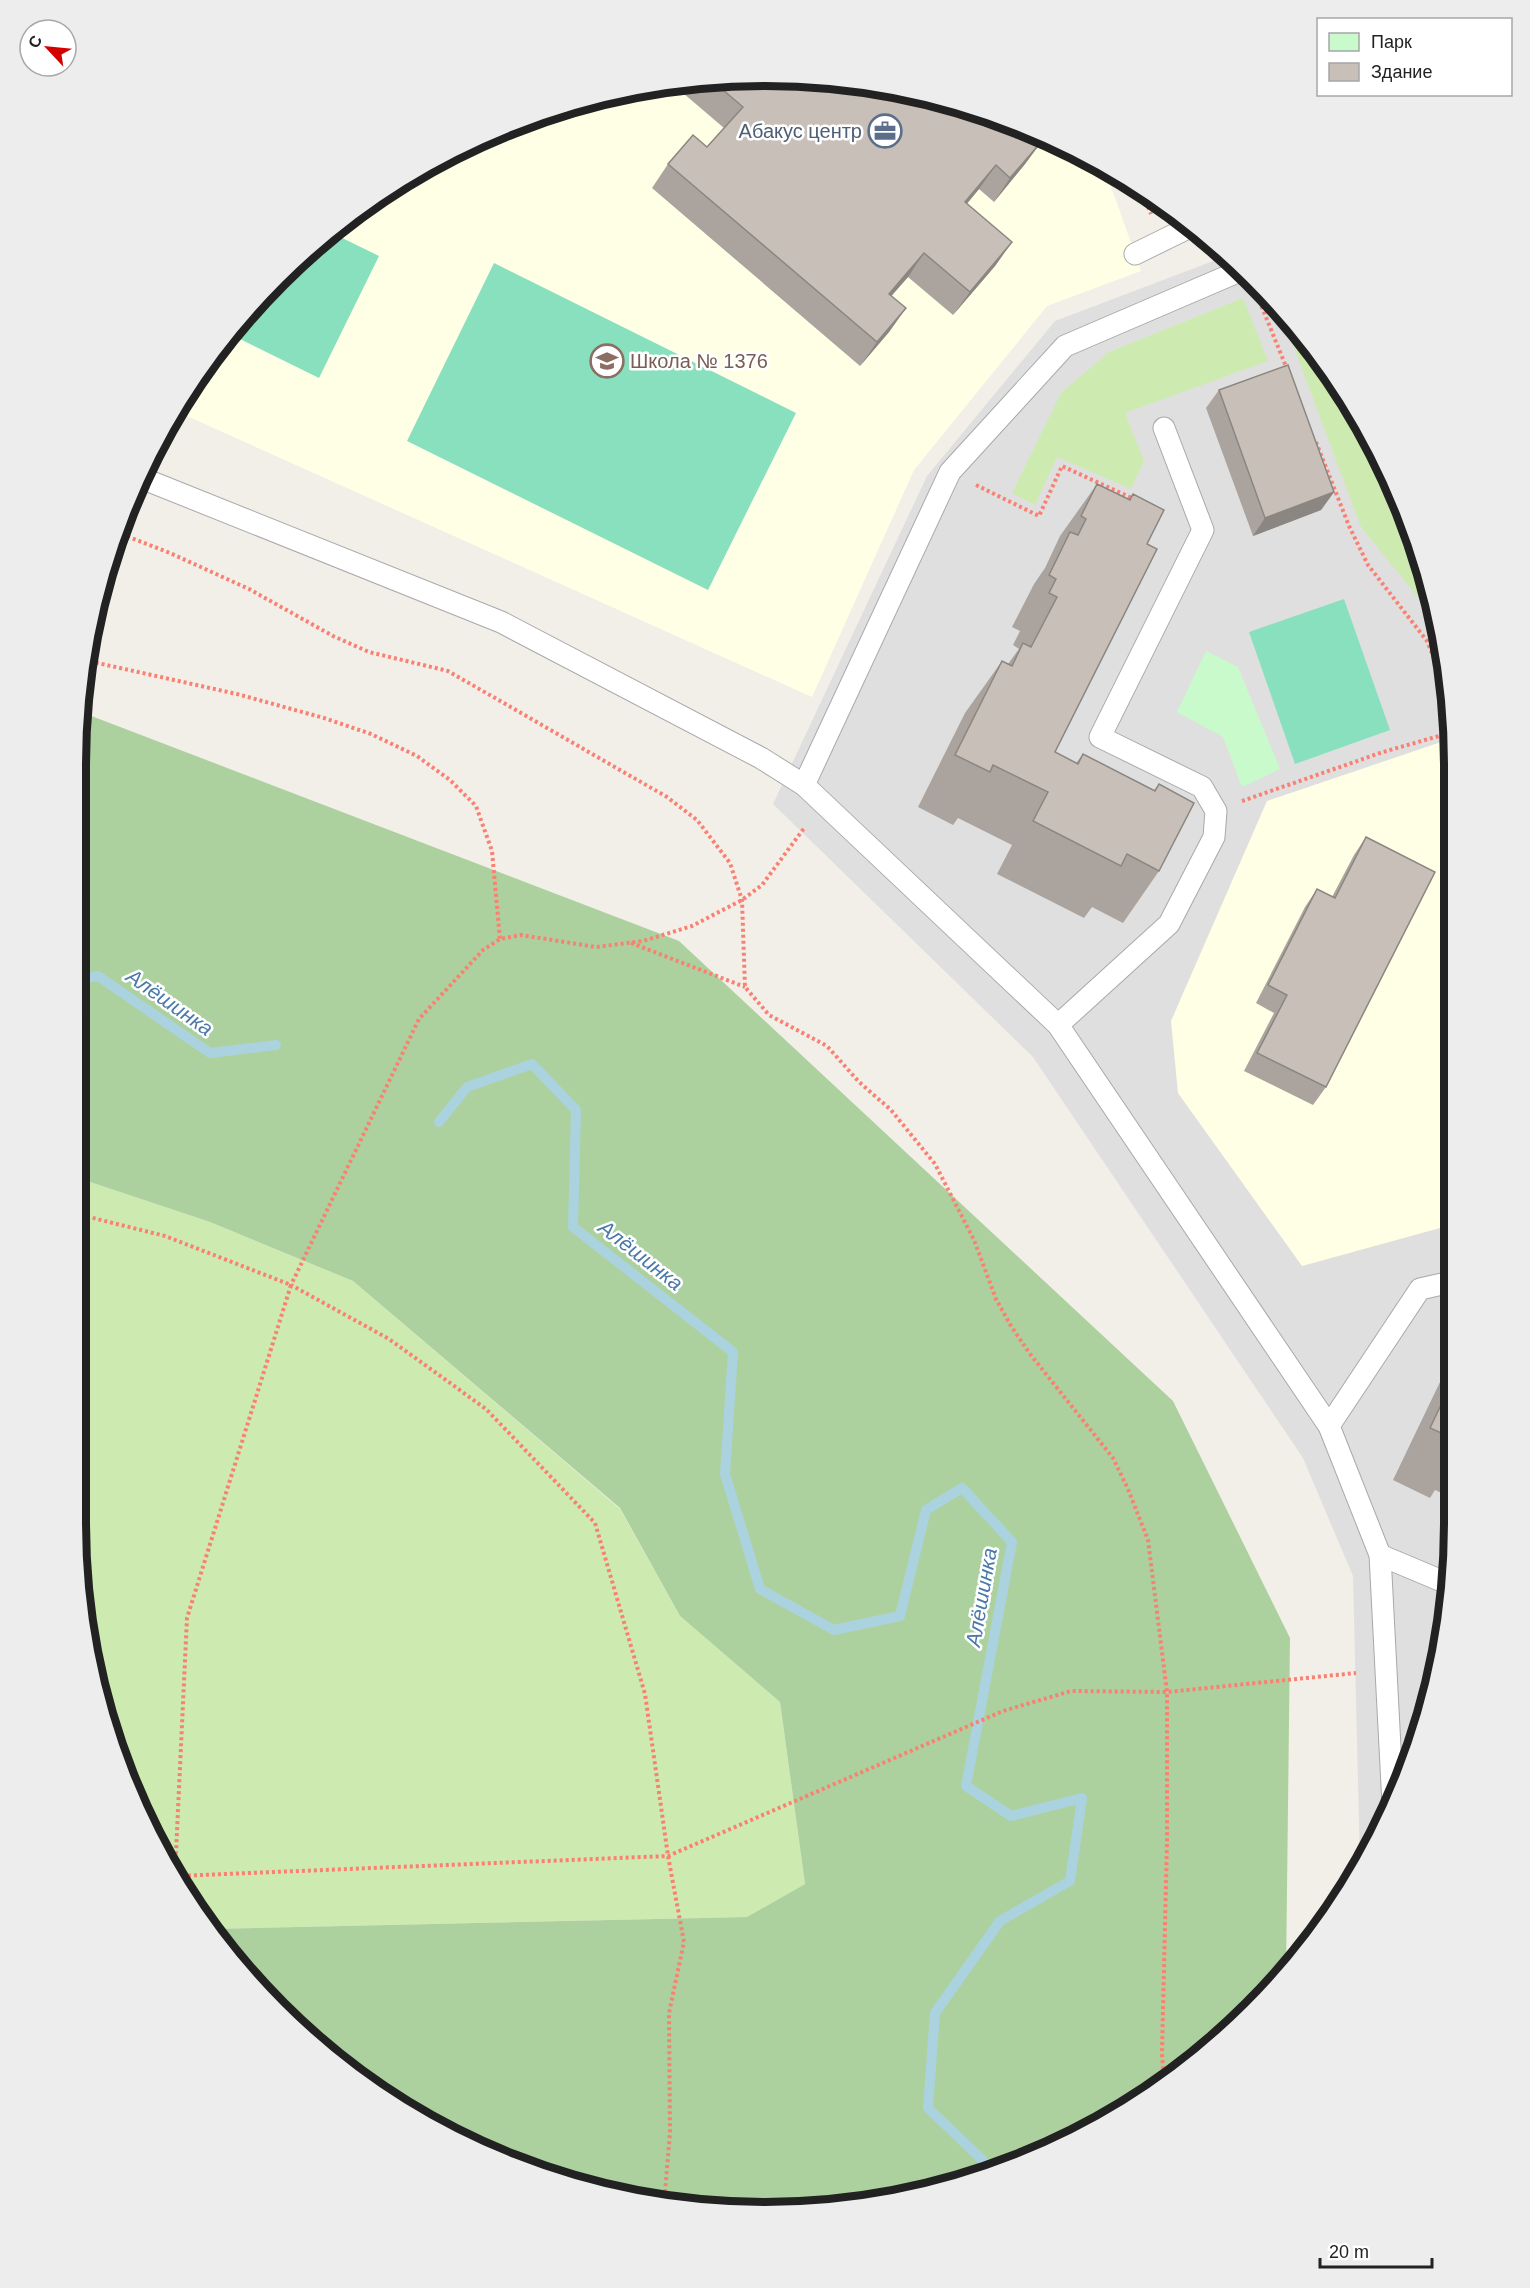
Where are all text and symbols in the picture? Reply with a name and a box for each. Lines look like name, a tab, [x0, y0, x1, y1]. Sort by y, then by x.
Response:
north arrow	[18, 18, 78, 78]
legend	[1317, 18, 1512, 96]
text: С	[25, 32, 45, 51]
text: Парк	[1371, 32, 1412, 52]
text: Здание	[1371, 62, 1432, 82]
office icon: Абакус центр	[867, 113, 903, 149]
place label: Абакус центр	[739, 120, 862, 142]
school or university icon: Школа № 1376	[589, 343, 625, 379]
place label: Школа № 1376	[630, 350, 768, 372]
water label: Алёшинка	[121, 963, 217, 1040]
water label: Алёшинка	[593, 1214, 687, 1295]
water label: Алёшинка	[961, 1546, 1001, 1650]
scale bar	[1320, 2231, 1432, 2269]
text: 20 m	[1329, 2242, 1369, 2262]

